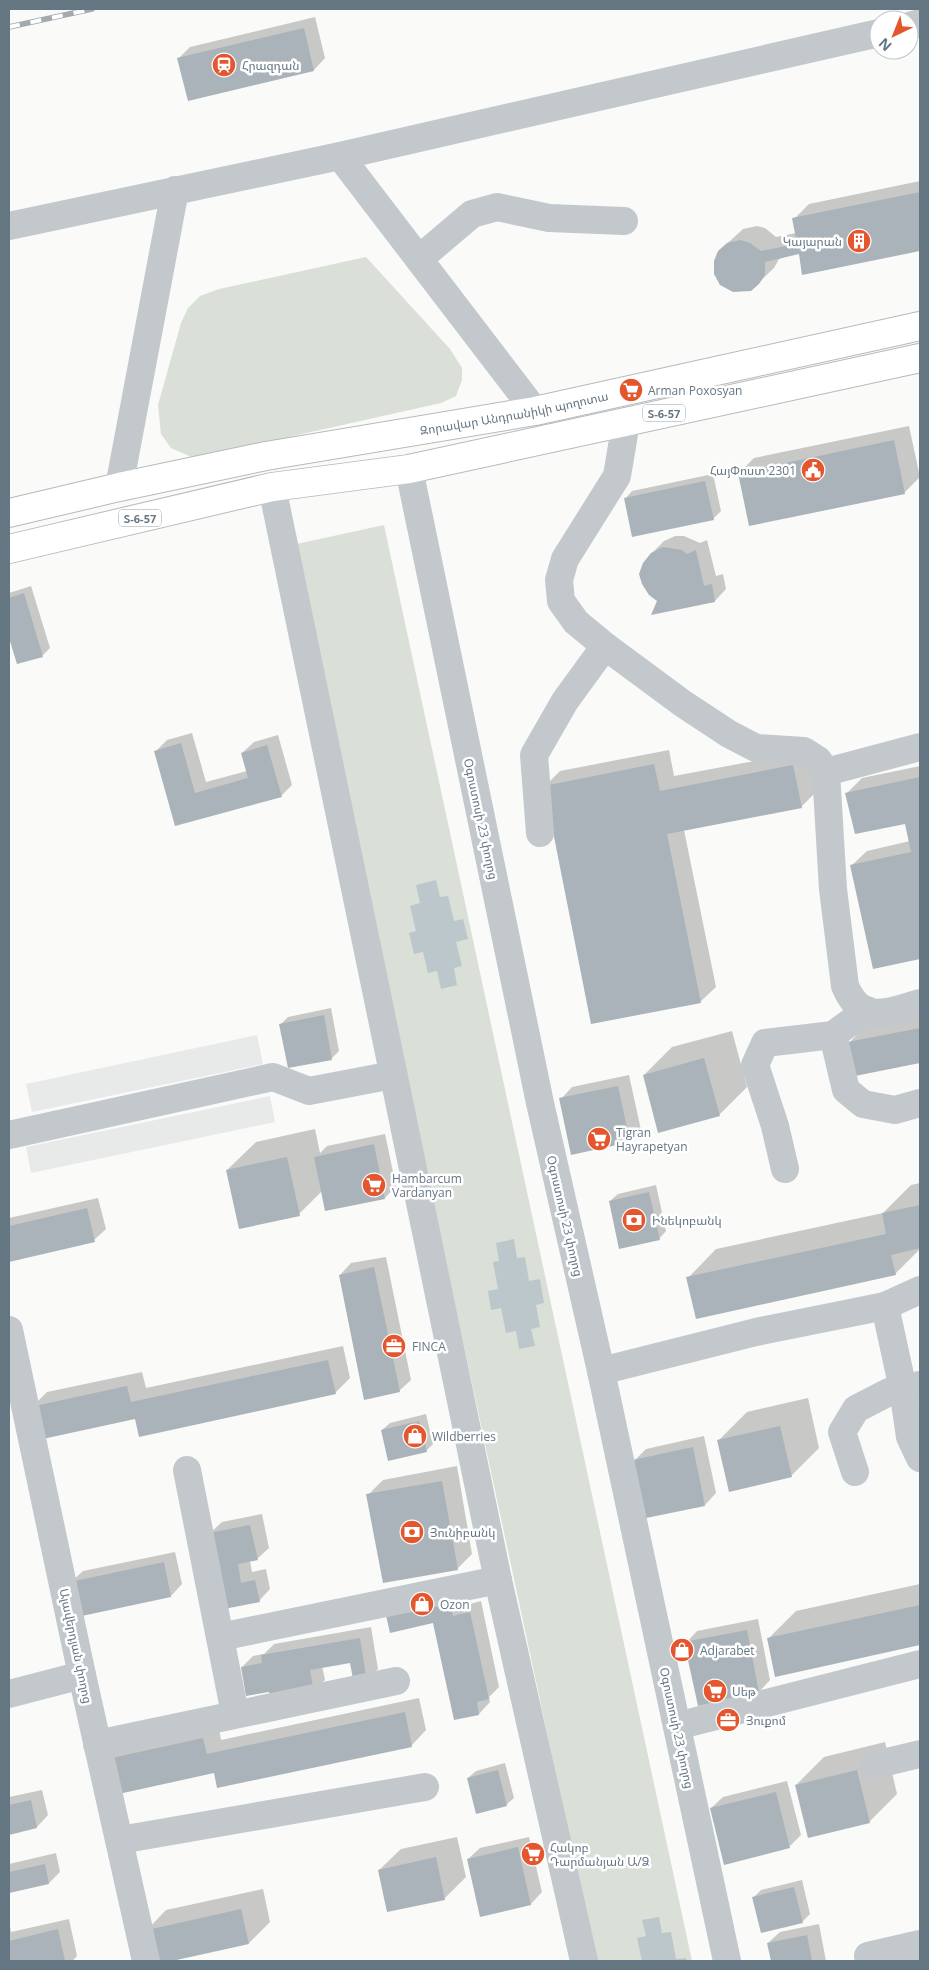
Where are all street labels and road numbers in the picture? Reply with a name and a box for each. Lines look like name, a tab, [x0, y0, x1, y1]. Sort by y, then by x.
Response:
street label: Զորավար Անդրանիկի պողոտա	[418, 387, 610, 439]
road number: Տ-6-57	[643, 404, 685, 422]
road number: Տ-6-57	[119, 509, 161, 526]
street label: Օգոստոսի 23 փողոց	[460, 757, 502, 881]
street label: Օգոստոսի 23 փողոց	[543, 1154, 587, 1278]
street label: Ալավերդյան փողոց	[55, 1587, 97, 1705]
street label: Օգոստոսի 23 փողոց	[656, 1666, 698, 1790]

